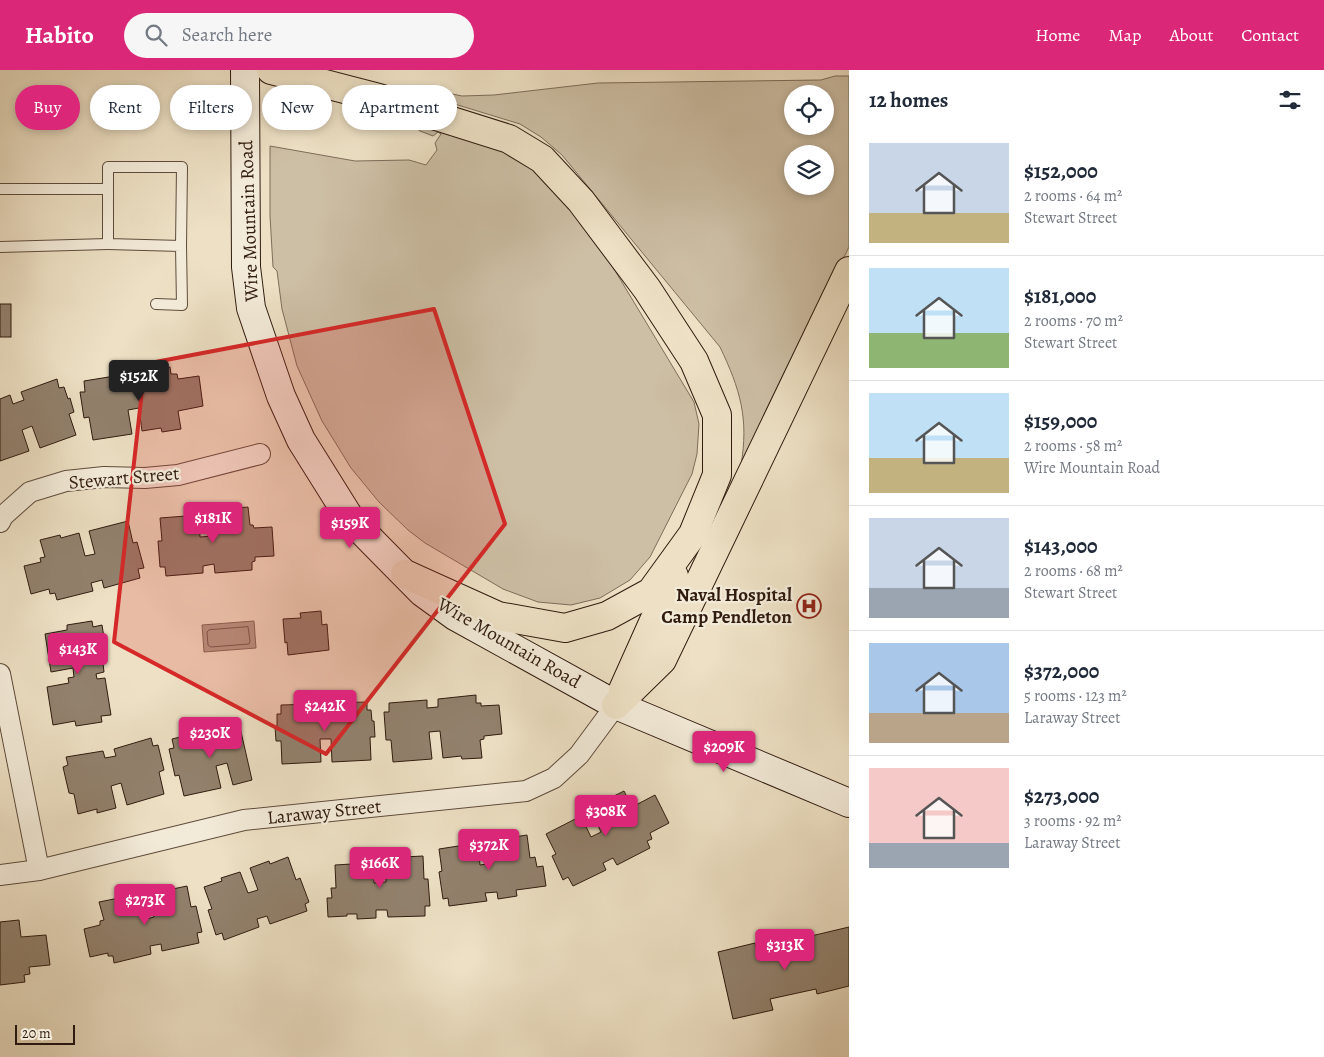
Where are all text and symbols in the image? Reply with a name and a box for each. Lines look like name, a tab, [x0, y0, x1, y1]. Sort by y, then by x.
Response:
search box	[124, 13, 474, 58]
text: Habito	[25, 19, 94, 51]
icon: search	[142, 21, 170, 49]
text: Search here	[182, 22, 272, 48]
text: Home	[1035, 23, 1080, 47]
text: Map	[1108, 23, 1141, 47]
text: About	[1169, 23, 1213, 47]
text: Contact	[1241, 23, 1299, 47]
chip: Buy	[15, 85, 80, 130]
chip: Rent	[90, 85, 160, 130]
chip: Filters	[170, 85, 252, 130]
chip: New	[262, 85, 332, 130]
chip: Apartment	[342, 85, 457, 130]
map controls	[784, 85, 834, 195]
button: locate	[784, 85, 834, 135]
text: 12 homes	[869, 86, 948, 114]
icon: filters	[1276, 86, 1304, 114]
street label: Wire Mountain Road	[233, 139, 265, 303]
button: layers	[784, 145, 834, 195]
text: $152,000	[1024, 157, 1098, 185]
icon: home	[909, 163, 969, 223]
text: 2 rooms · 64 m²	[1024, 185, 1122, 207]
text: Stewart Street	[1024, 207, 1117, 229]
text: $181,000	[1024, 282, 1096, 310]
icon: home	[909, 288, 969, 348]
text: 2 rooms · 70 m²	[1024, 310, 1123, 332]
text: Stewart Street	[1024, 332, 1117, 354]
pin: $152K	[104, 360, 174, 402]
text: $152K	[120, 365, 158, 387]
text: $159,000	[1024, 407, 1097, 435]
icon: home	[909, 413, 969, 473]
text: 2 rooms · 58 m²	[1024, 435, 1122, 457]
text: Wire Mountain Road	[1024, 457, 1160, 479]
street label: Stewart Street	[68, 460, 180, 496]
pin: $181K	[178, 502, 248, 544]
pin: $159K	[315, 506, 385, 549]
text: $181K	[194, 507, 232, 529]
text: $159K	[331, 512, 369, 534]
text: $143,000	[1024, 532, 1098, 560]
icon: home	[909, 538, 969, 598]
text: 2 rooms · 68 m²	[1024, 560, 1123, 582]
place label: Naval Hospital Camp Pendleton	[661, 582, 792, 630]
text: Stewart Street	[1024, 582, 1117, 604]
street label: Wire Mountain Road	[432, 591, 586, 695]
hospital icon: Naval Hospital Camp Pendleton	[796, 593, 822, 619]
pin: $143K	[43, 632, 113, 675]
text: $143K	[59, 638, 97, 660]
text: $372,000	[1024, 657, 1099, 685]
icon: home	[909, 663, 969, 723]
text: 5 rooms · 123 m²	[1024, 685, 1127, 707]
pin: $242K	[290, 690, 360, 732]
text: $242K	[305, 695, 345, 717]
text: Laraway Street	[1024, 707, 1121, 729]
pin: $230K	[175, 716, 245, 759]
text: $230K	[190, 722, 230, 744]
pin: $209K	[689, 730, 759, 773]
text: $209K	[703, 736, 745, 758]
text: $273,000	[1024, 782, 1099, 810]
icon: home	[909, 788, 969, 848]
street label: Laraway Street	[266, 793, 382, 831]
pin: $308K	[571, 794, 641, 837]
text: $308K	[586, 800, 626, 822]
text: 3 rooms · 92 m²	[1024, 810, 1122, 832]
pin: $372K	[454, 828, 524, 871]
text: Laraway Street	[1024, 832, 1121, 854]
text: $372K	[469, 834, 509, 856]
pin: $166K	[345, 846, 415, 889]
text: $166K	[361, 852, 399, 874]
pin: $273K	[110, 884, 180, 926]
text: $273K	[125, 889, 165, 911]
pin: $313K	[750, 928, 820, 971]
text: $313K	[766, 934, 804, 956]
scale bar	[15, 1022, 75, 1045]
text: 20 m	[22, 1024, 51, 1043]

